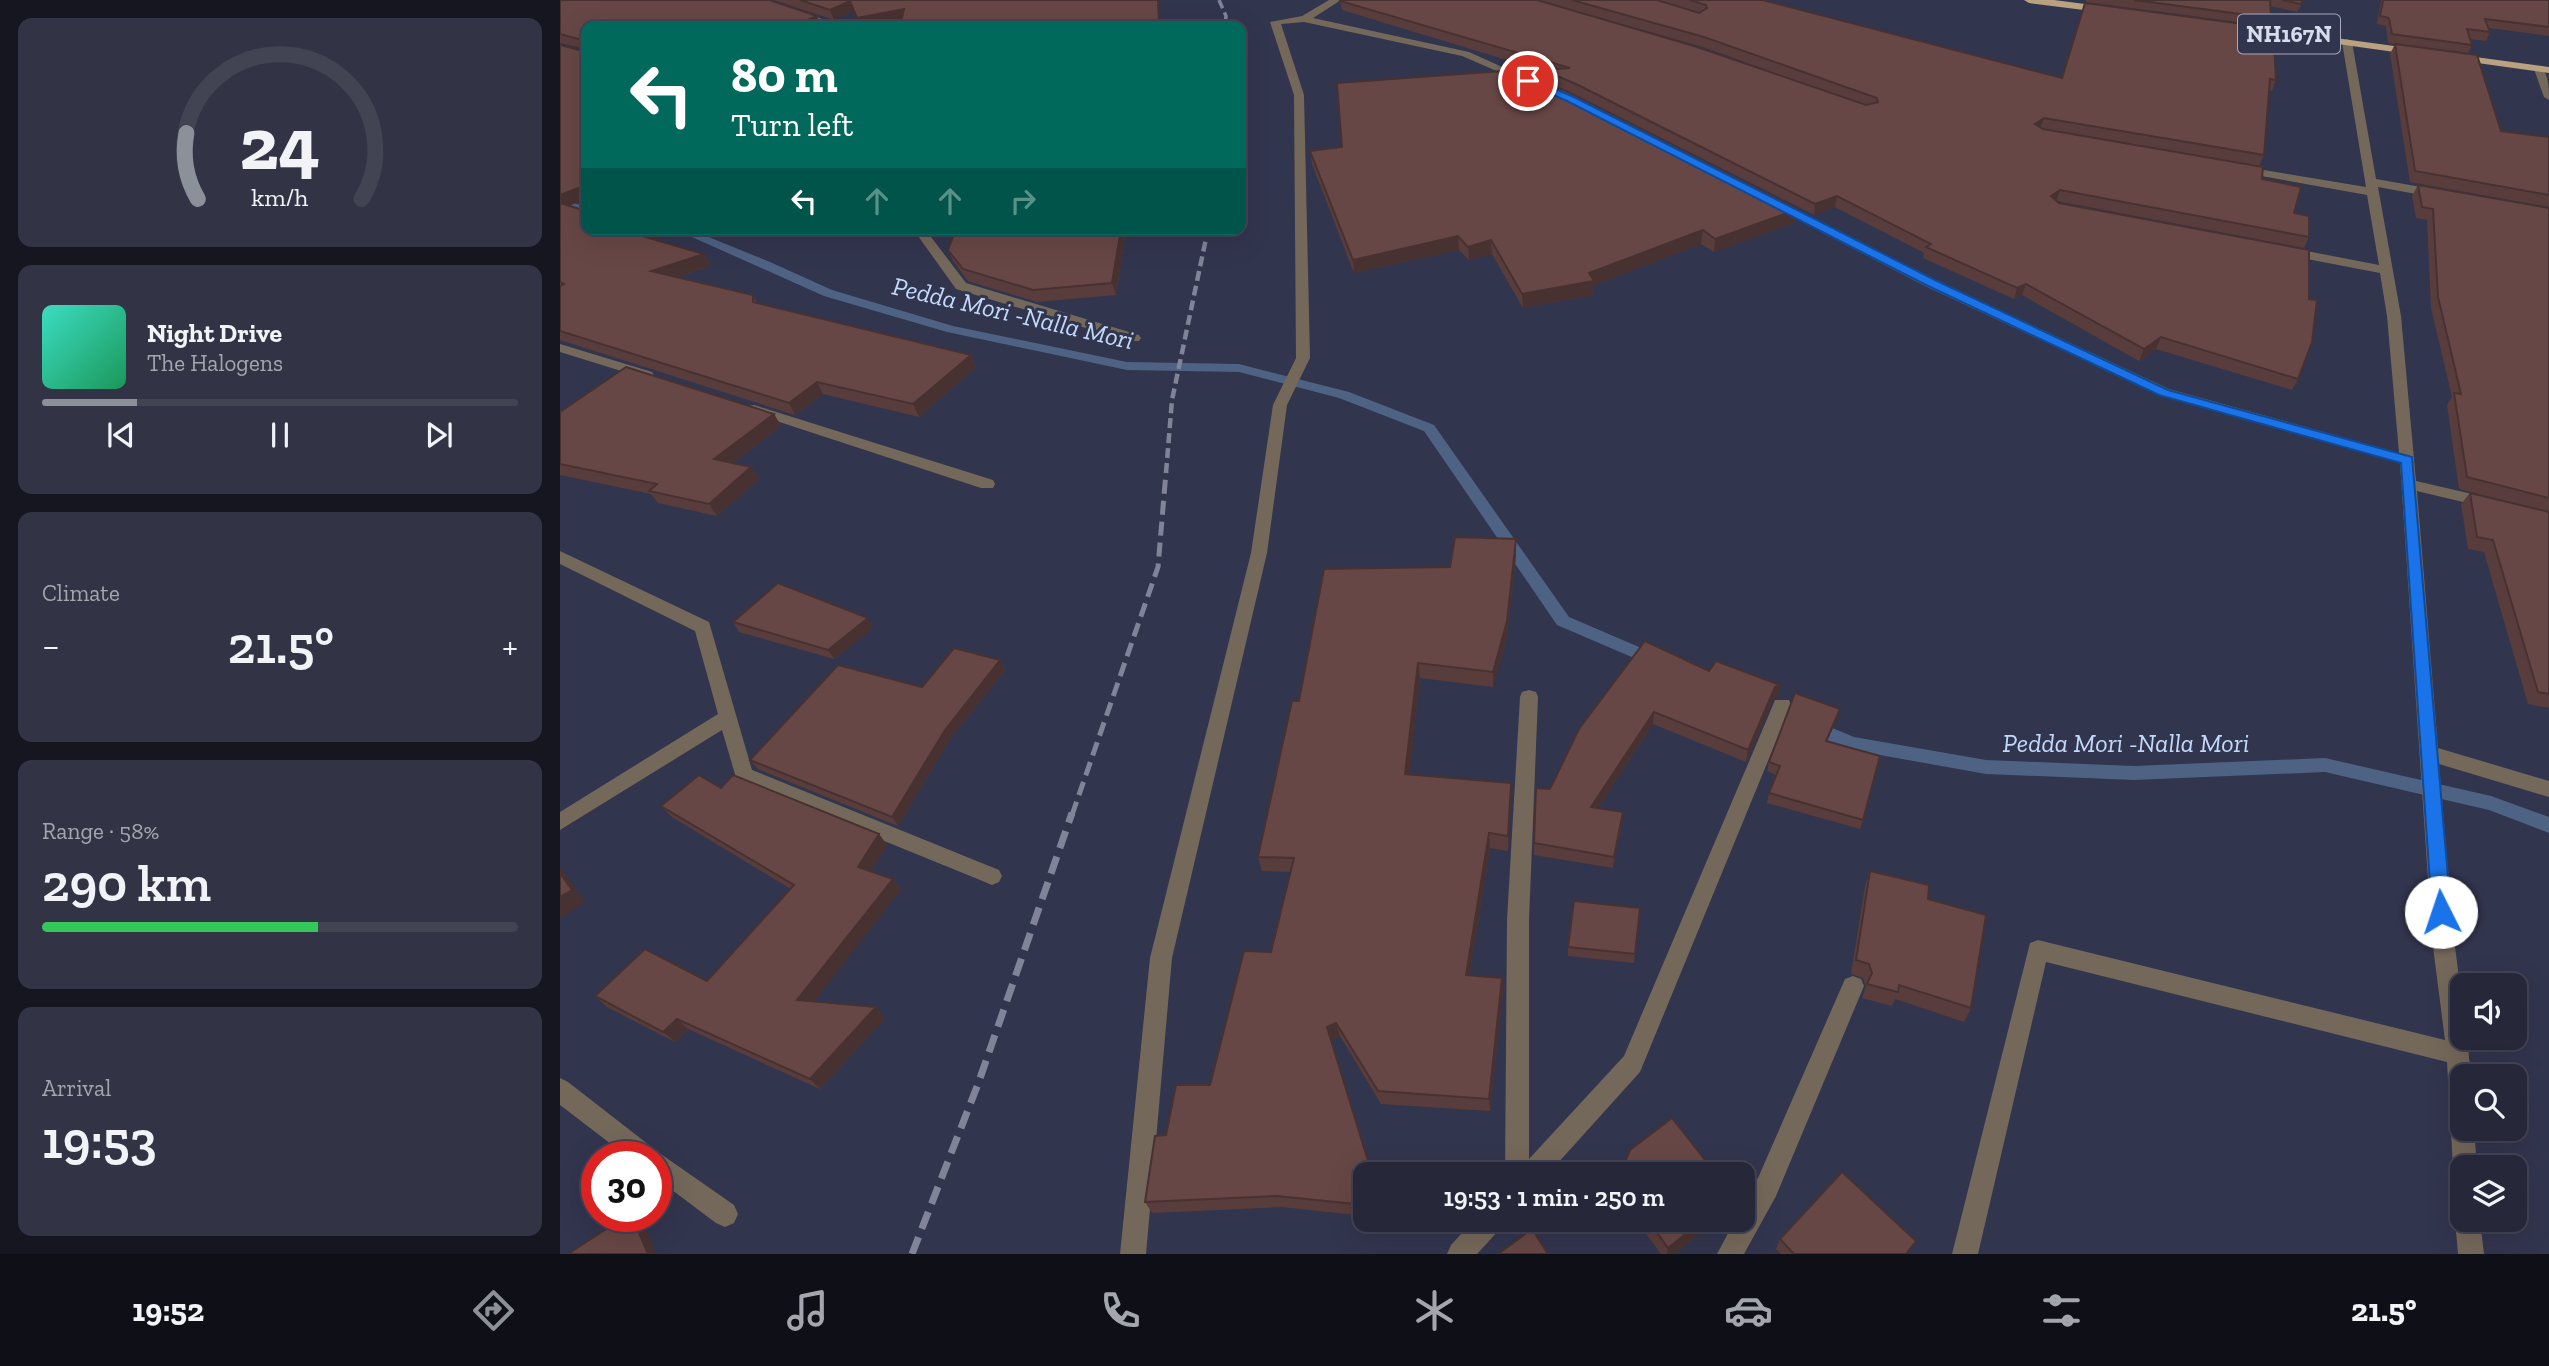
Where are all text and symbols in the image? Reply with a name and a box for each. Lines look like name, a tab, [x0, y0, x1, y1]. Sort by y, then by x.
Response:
road number: NH167N	[2238, 14, 2340, 54]
text: 80 m	[731, 46, 838, 105]
icon: left	[616, 49, 707, 140]
pin	[1498, 51, 1558, 111]
icon: arrive	[1509, 62, 1547, 100]
text: 24	[240, 100, 320, 188]
text: Turn left	[731, 106, 853, 144]
text: km/h	[251, 181, 309, 211]
icon: left	[785, 182, 823, 220]
icon: ahead	[858, 182, 896, 220]
icon: ahead	[931, 182, 969, 220]
icon: right	[1004, 182, 1042, 220]
water label: Pedda Mori -Nalla Mori	[889, 270, 1137, 356]
text: Night Drive	[147, 317, 282, 349]
text: The Halogens	[147, 349, 283, 377]
icon: previous	[102, 416, 140, 454]
icon: pause	[261, 416, 299, 454]
icon: next	[420, 416, 458, 454]
text: Climate	[42, 579, 120, 607]
text: 21.5°	[228, 614, 334, 676]
text: −	[42, 623, 60, 669]
text: +	[502, 623, 518, 669]
water label: Pedda Mori -Nalla Mori	[2003, 727, 2249, 759]
text: Range · 58%	[42, 817, 159, 845]
text: 290 km	[42, 852, 211, 914]
position arrow	[2404, 875, 2478, 949]
map controls	[2450, 973, 2527, 1232]
button: sound	[2450, 973, 2527, 1050]
button: search	[2450, 1064, 2527, 1141]
text: Arrival	[42, 1074, 111, 1102]
text: 19:53	[42, 1109, 157, 1171]
speed limit sign: 30	[581, 1141, 672, 1232]
button: layers	[2450, 1155, 2527, 1232]
text: 19:53 · 1 min · 250 m	[1443, 1181, 1665, 1213]
icon: directions	[469, 1286, 518, 1335]
icon: music	[783, 1286, 832, 1335]
icon: phone	[1096, 1286, 1145, 1335]
icon: climate	[1410, 1286, 1459, 1335]
icon: car	[1724, 1286, 1773, 1335]
icon: filters	[2037, 1286, 2086, 1335]
text: 19:52	[132, 1291, 204, 1329]
text: 21.5°	[2351, 1291, 2417, 1329]

